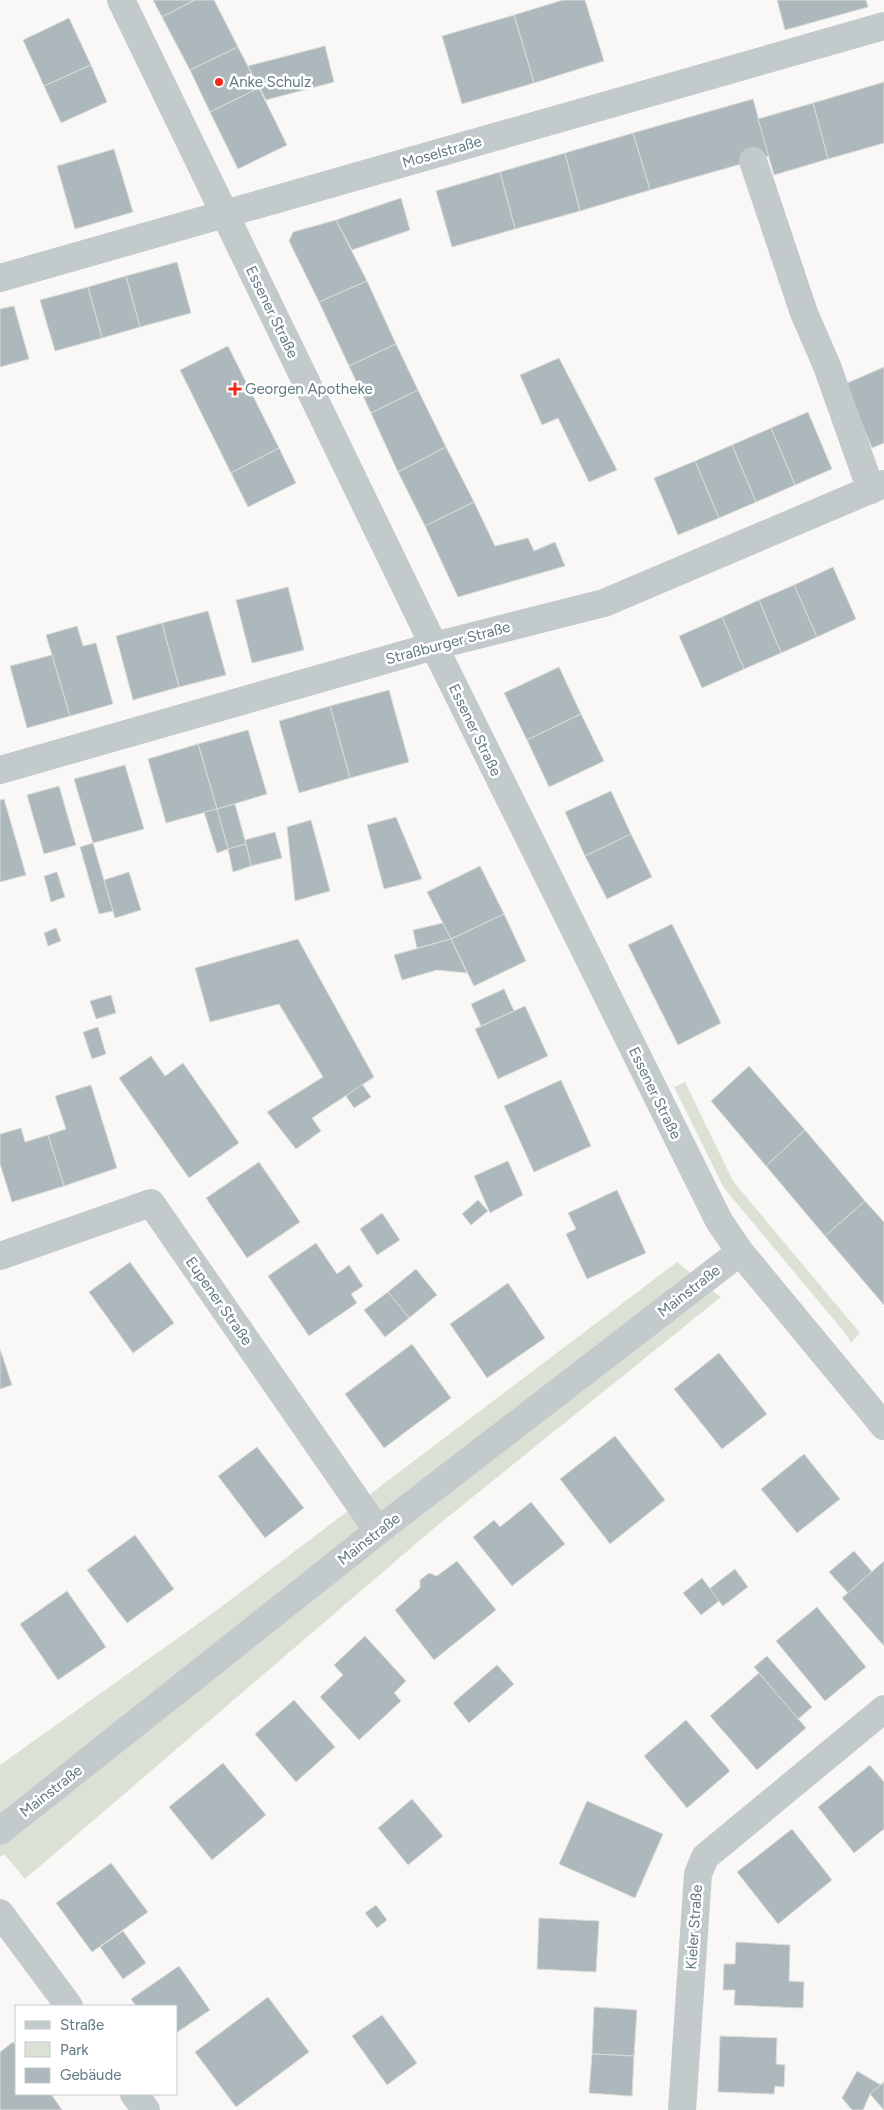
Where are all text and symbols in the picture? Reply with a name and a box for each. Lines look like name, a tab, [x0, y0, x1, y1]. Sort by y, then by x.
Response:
place label: Anke Schulz	[229, 73, 311, 91]
marker: Anke Schulz	[213, 76, 225, 88]
street label: Moselstraße	[400, 132, 484, 172]
street label: Essener Straße	[242, 263, 302, 361]
place label: Georgen Apotheke	[245, 380, 373, 398]
marker: Georgen Apotheke	[229, 383, 241, 395]
street label: Straßburger Straße	[384, 618, 512, 668]
street label: Essener Straße	[445, 681, 505, 779]
street label: Essener Straße	[625, 1044, 685, 1142]
street label: Eupener Straße	[182, 1253, 256, 1349]
street label: Mainstraße	[654, 1261, 724, 1321]
street label: Mainstraße	[334, 1509, 404, 1569]
street label: Mainstraße	[16, 1761, 86, 1821]
street label: Kieler Straße	[682, 1884, 706, 1970]
legend	[15, 2005, 178, 2095]
text: Straße	[60, 2016, 104, 2034]
text: Park	[60, 2041, 89, 2059]
text: Gebäude	[60, 2066, 121, 2084]

